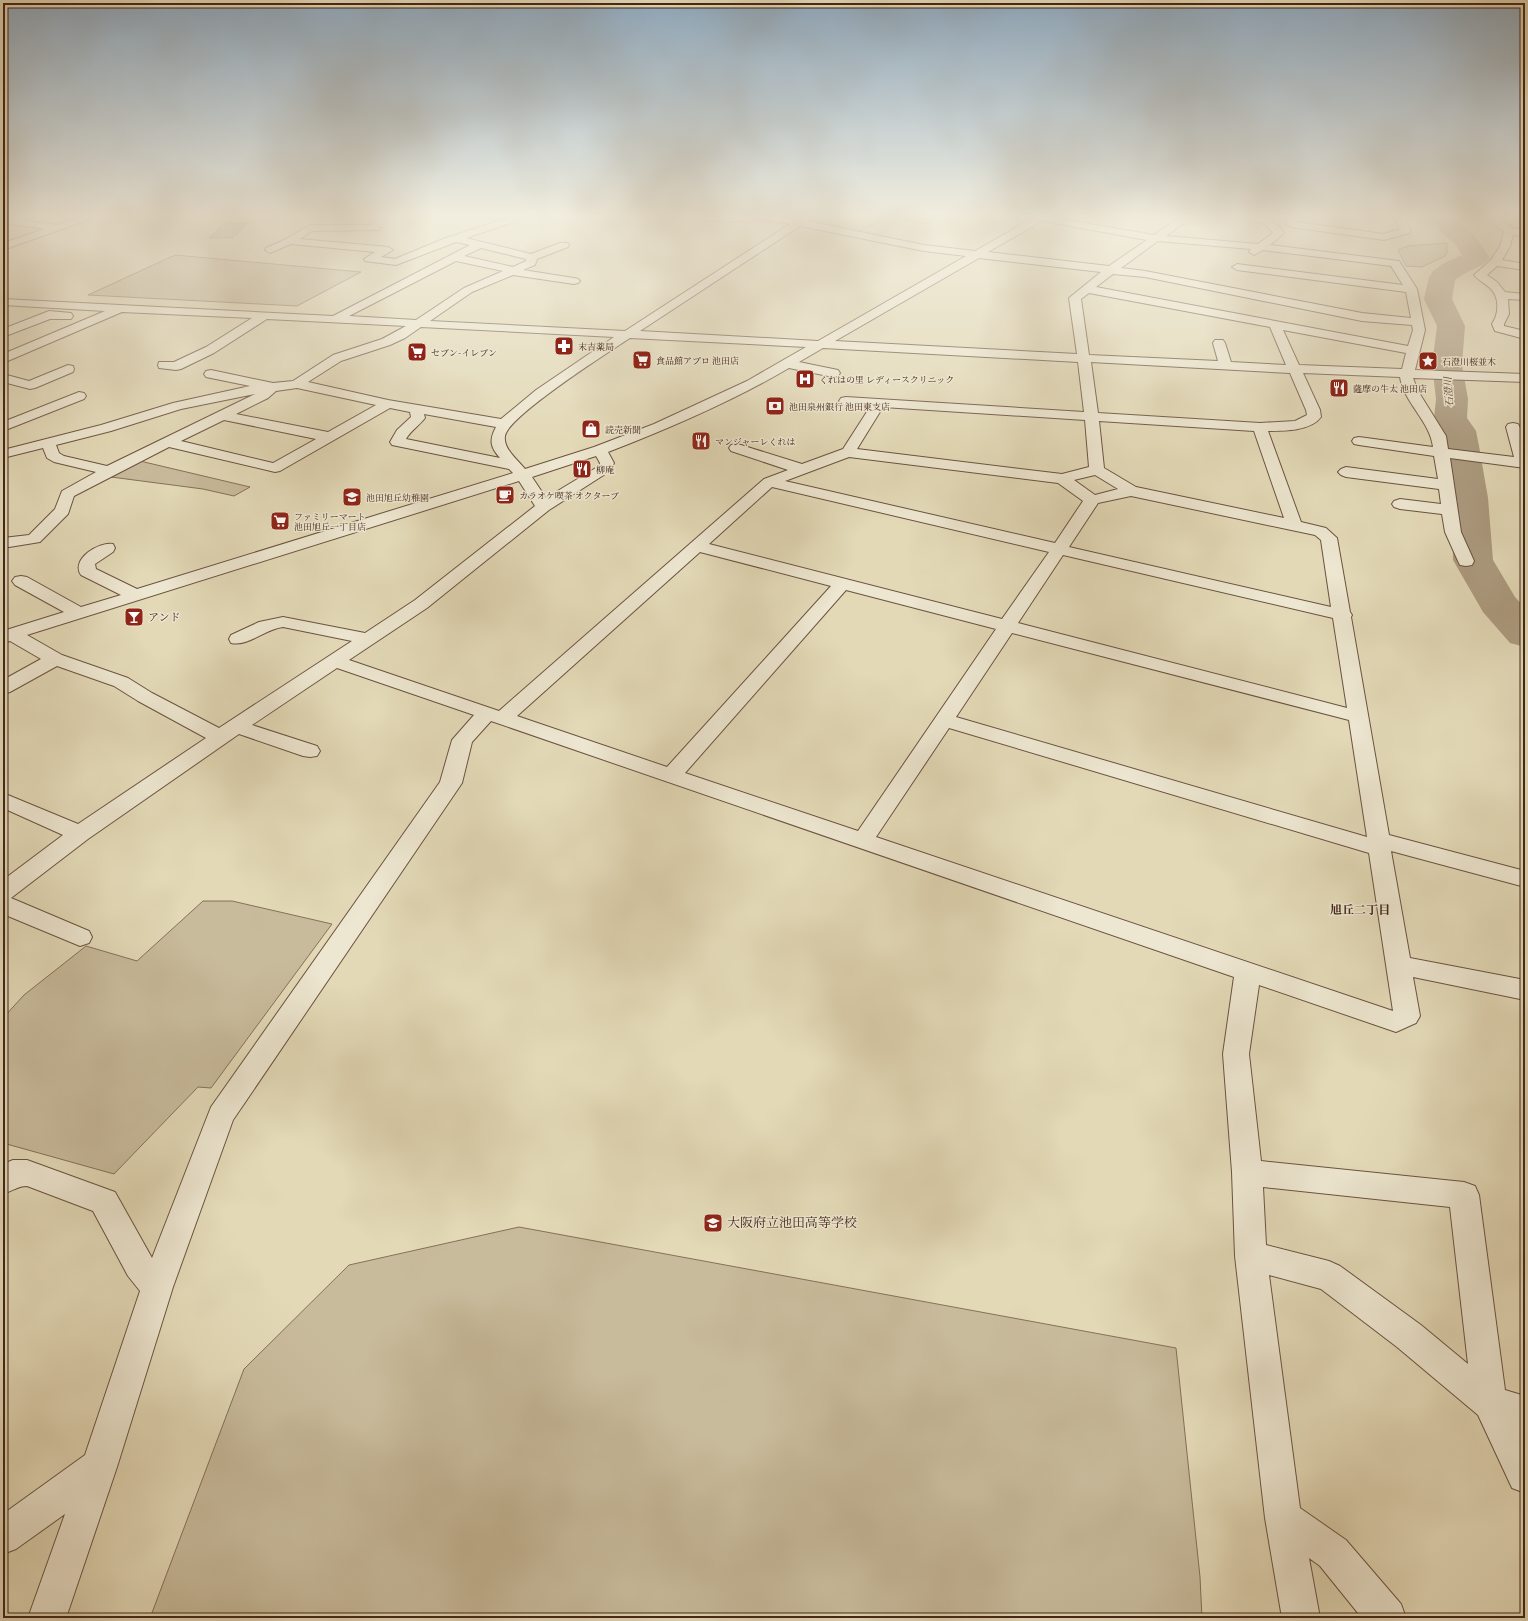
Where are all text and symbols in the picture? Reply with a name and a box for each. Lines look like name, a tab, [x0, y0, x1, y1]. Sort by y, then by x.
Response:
pharmacy icon: 末吉薬局	[553, 335, 575, 357]
supermarket icon: セブン-イレブン	[406, 341, 428, 363]
place label: 末吉薬局	[578, 341, 614, 352]
place label: セブン-イレブン	[431, 347, 497, 358]
supermarket icon: 食品館アプロ 池田店	[631, 349, 653, 371]
place icon: 石澄川桜並木	[1417, 350, 1439, 372]
place label: 食品館アプロ 池田店	[656, 355, 739, 366]
place label: 石澄川桜並木	[1442, 356, 1496, 367]
hospital icon: くれはの里 レディースクリニック	[794, 368, 816, 390]
place label: くれはの里 レディースクリニック	[819, 374, 954, 385]
water label: 石澄川	[1442, 376, 1456, 407]
restaurant icon: 薩摩の牛太 池田店	[1328, 377, 1350, 399]
place label: 薩摩の牛太 池田店	[1353, 383, 1427, 394]
bank icon: 池田泉州銀行 池田東支店	[764, 395, 786, 417]
place label: 池田泉州銀行 池田東支店	[789, 401, 890, 412]
shop icon: 読売新聞	[580, 418, 602, 440]
place label: 読売新聞	[605, 424, 641, 435]
restaurant icon: マンジャーレくれは	[690, 430, 712, 452]
place label: マンジャーレくれは	[715, 436, 795, 447]
restaurant icon: 柳庵	[571, 458, 593, 480]
place label: 柳庵	[596, 464, 614, 475]
cafe icon: カラオケ喫茶 オクターブ	[494, 484, 516, 506]
school or university icon: 池田旭丘幼稚園	[341, 486, 363, 508]
place label: カラオケ喫茶 オクターブ	[519, 490, 619, 501]
place label: 池田旭丘幼稚園	[366, 492, 429, 503]
supermarket icon: ファミリーマート 池田旭丘一丁目店	[269, 510, 291, 532]
place label: ファミリーマート 池田旭丘一丁目店	[294, 511, 366, 532]
bar icon: アンド	[123, 606, 145, 628]
place label: アンド	[148, 611, 181, 624]
district label: 旭丘二丁目	[1330, 903, 1390, 917]
school or university icon: 大阪府立池田高等学校	[702, 1212, 724, 1234]
place label: 大阪府立池田高等学校	[727, 1215, 857, 1231]

